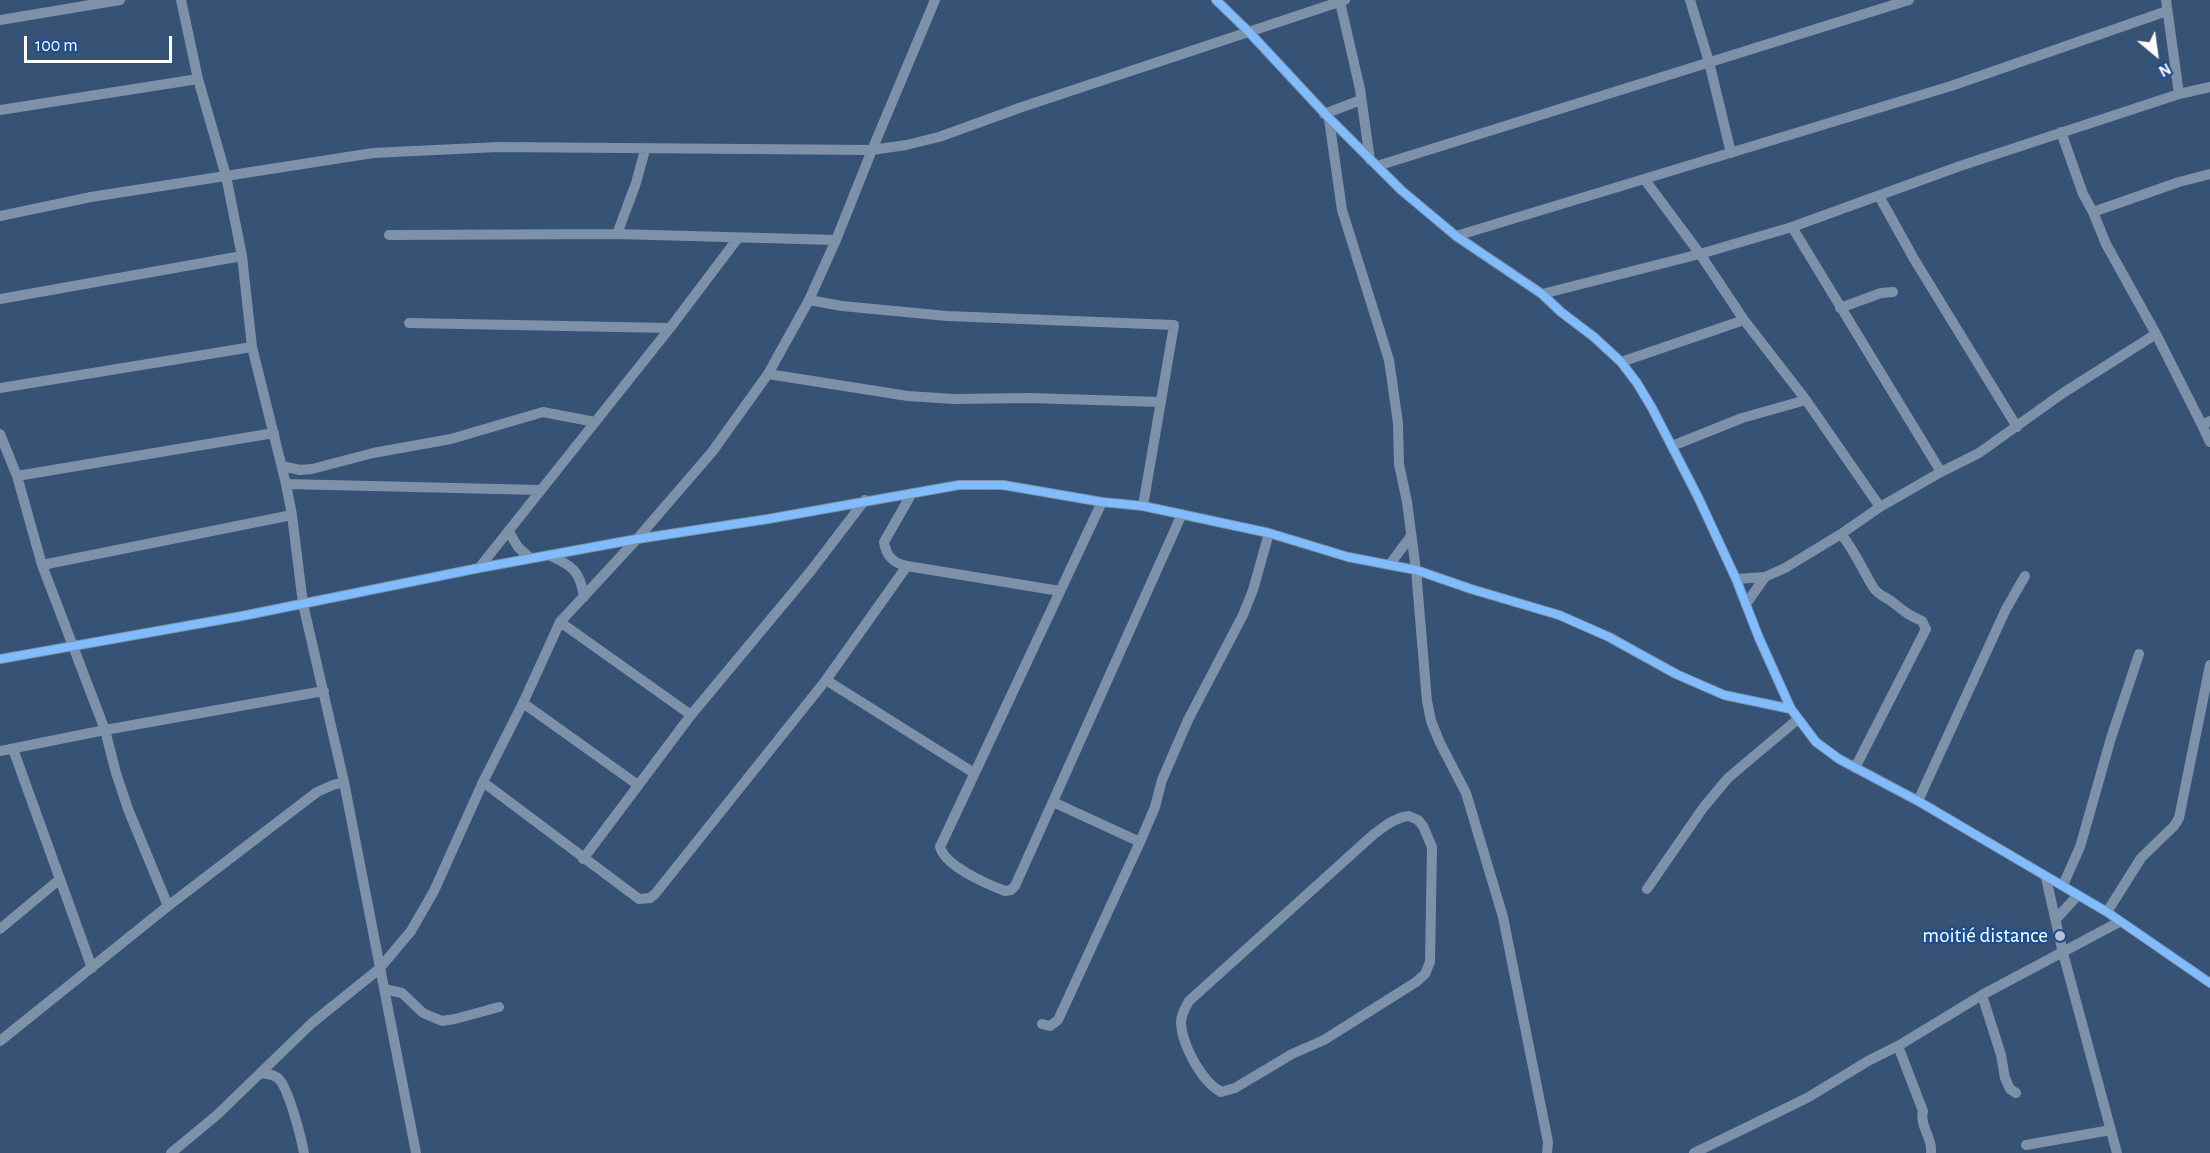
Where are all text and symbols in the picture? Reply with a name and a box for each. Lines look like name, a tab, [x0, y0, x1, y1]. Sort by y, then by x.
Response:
scale bar	[27, 24, 176, 62]
north arrow	[2126, 24, 2186, 84]
text: 100 m	[35, 37, 78, 55]
text: N	[2156, 60, 2173, 79]
place label: moitié distance	[1922, 923, 2048, 949]
marker: moitié distance	[2053, 929, 2067, 943]

